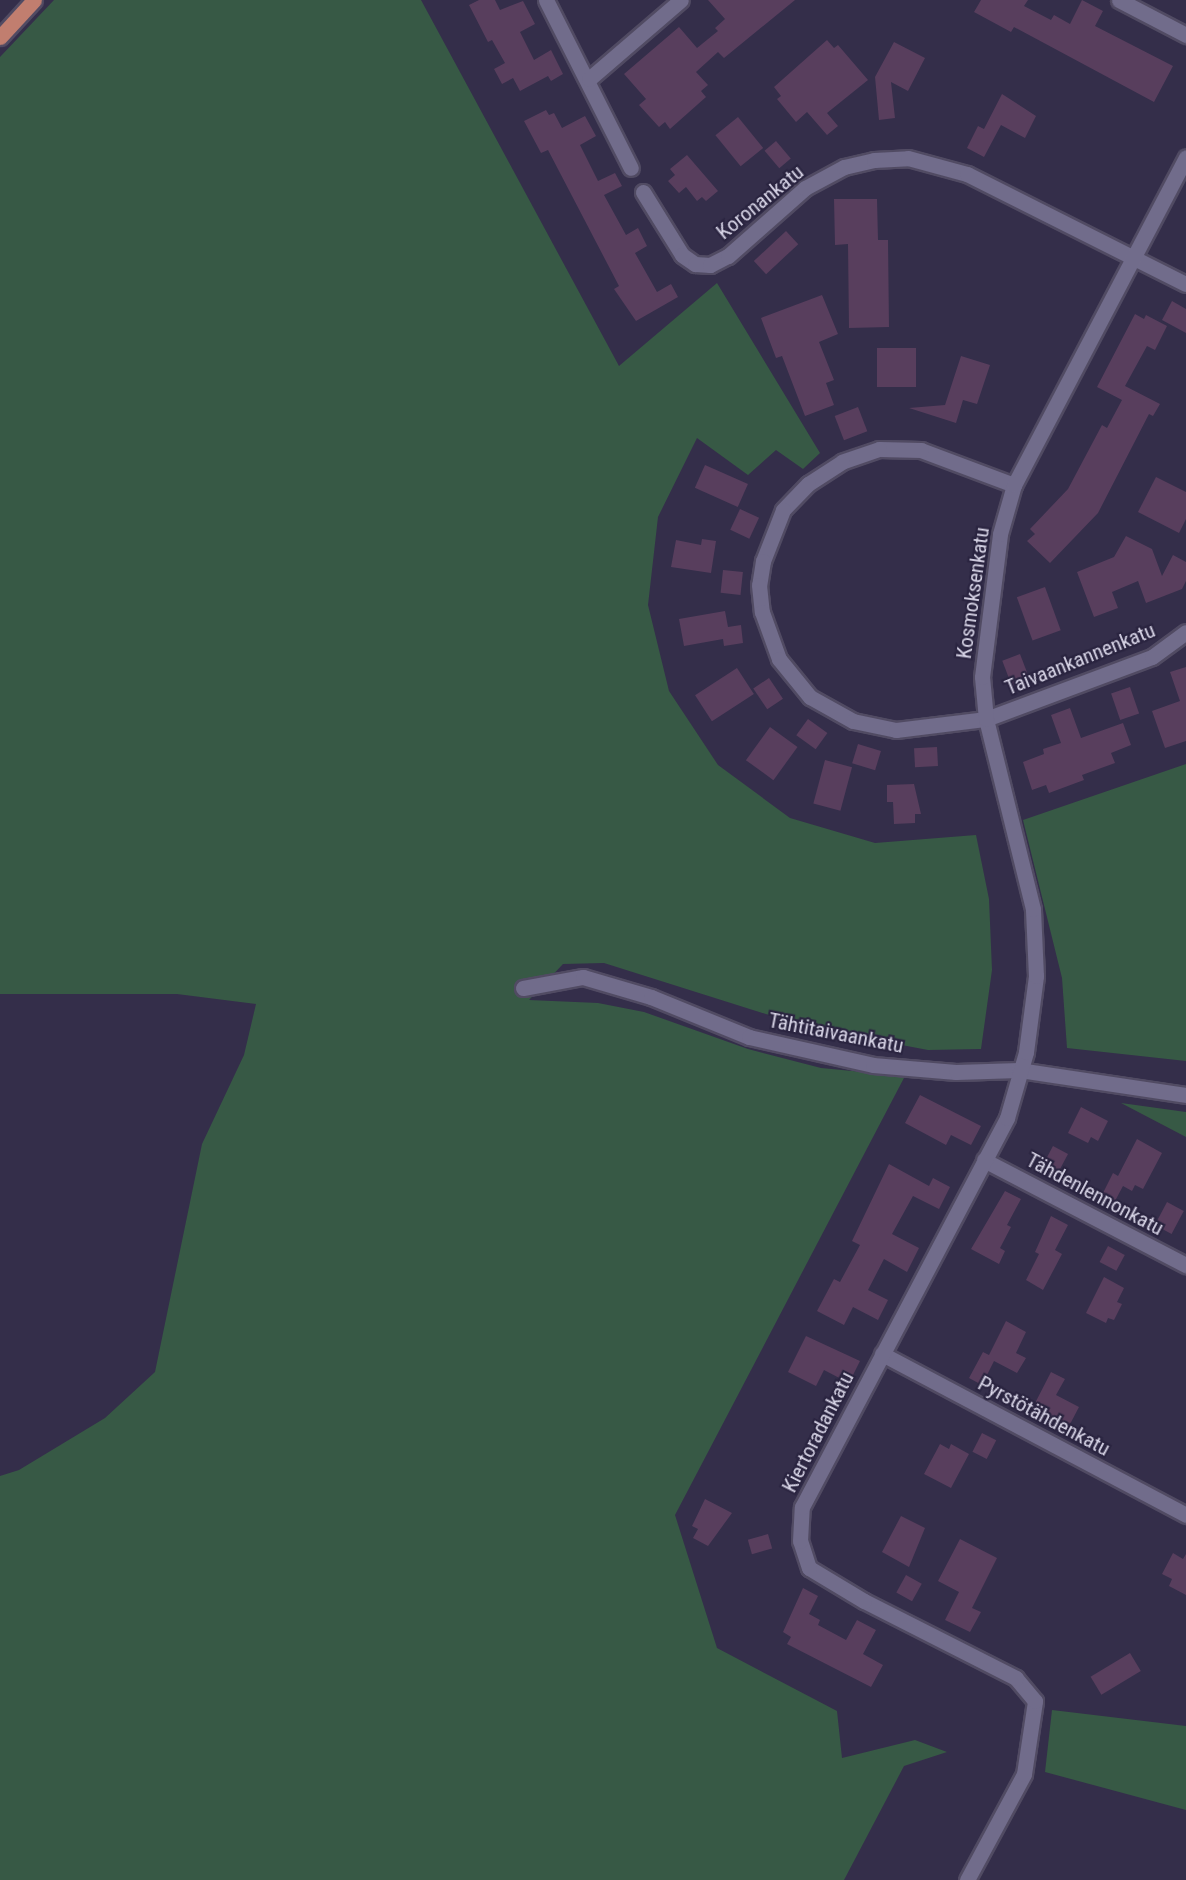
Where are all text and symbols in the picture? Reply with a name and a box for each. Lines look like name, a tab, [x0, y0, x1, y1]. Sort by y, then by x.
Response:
street label: Koronankatu	[711, 159, 809, 245]
street label: Kosmoksenkatu	[951, 526, 995, 660]
street label: Taivaankannenkatu	[1001, 617, 1159, 701]
street label: Tähtitaivaankatu	[766, 1008, 906, 1058]
street label: Tähdenlennonkatu	[1022, 1147, 1168, 1241]
street label: Kiertoradankatu	[777, 1367, 859, 1497]
street label: Pyrstötähdenkatu	[974, 1371, 1114, 1461]

